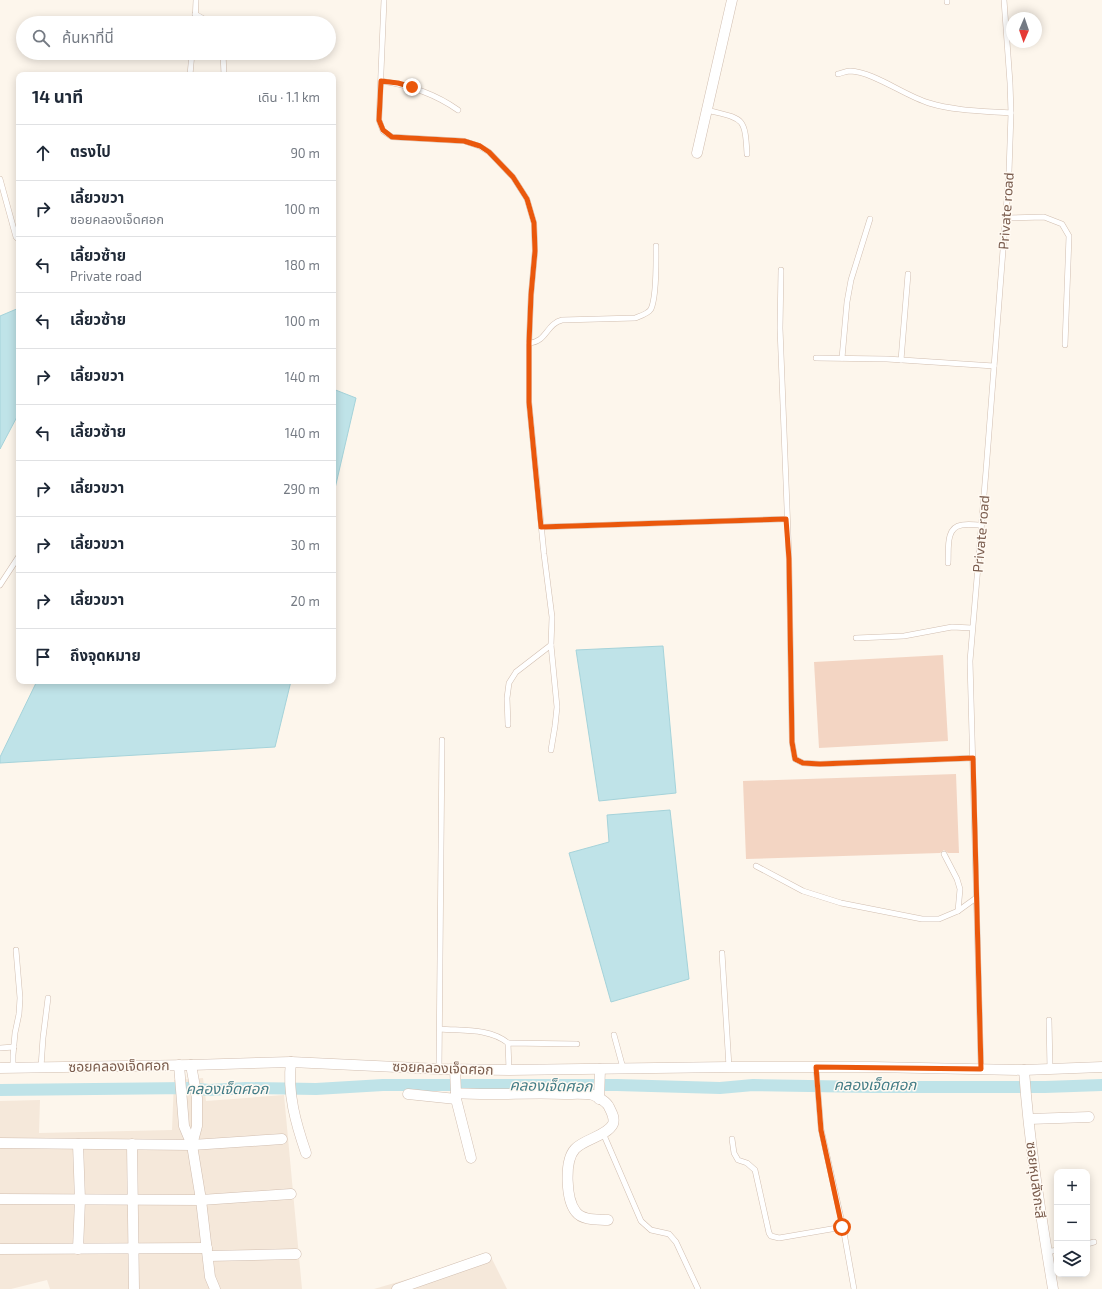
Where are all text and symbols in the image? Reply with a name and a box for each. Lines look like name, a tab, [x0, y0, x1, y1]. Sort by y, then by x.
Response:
north arrow	[1006, 12, 1042, 48]
search box	[16, 16, 336, 60]
icon: search	[30, 27, 52, 49]
text: ค้นหาที่นี่	[62, 28, 114, 46]
route end	[403, 78, 421, 96]
text: 14 นาที	[32, 86, 83, 106]
text: เดิน · 1.1 km	[258, 89, 320, 105]
icon: ahead	[32, 142, 54, 164]
text: ตรงไป	[70, 142, 111, 160]
text: 90 m	[290, 145, 320, 161]
street label: Private road	[994, 172, 1017, 250]
text: เลี้ยวขวา	[70, 188, 124, 206]
icon: right	[32, 198, 54, 220]
text: 100 m	[285, 201, 320, 217]
text: ซอยคลองเจ็ดศอก	[70, 211, 164, 227]
text: เลี้ยวซ้าย	[70, 246, 126, 264]
icon: left	[32, 254, 54, 276]
text: 180 m	[285, 257, 320, 273]
text: Private road	[70, 268, 142, 284]
icon: left	[32, 310, 54, 332]
text: เลี้ยวซ้าย	[70, 310, 126, 328]
text: 100 m	[285, 313, 320, 329]
icon: right	[32, 366, 54, 388]
text: เลี้ยวขวา	[70, 366, 124, 384]
text: 140 m	[285, 369, 320, 385]
icon: left	[32, 422, 54, 444]
text: เลี้ยวซ้าย	[70, 422, 126, 440]
text: 140 m	[285, 425, 320, 441]
icon: right	[32, 478, 54, 500]
text: เลี้ยวขวา	[70, 478, 124, 496]
text: 290 m	[283, 481, 320, 497]
street label: Private road	[969, 495, 992, 573]
icon: right	[32, 534, 54, 556]
text: เลี้ยวขวา	[70, 534, 124, 552]
text: 30 m	[291, 537, 320, 553]
icon: right	[32, 590, 54, 612]
text: เลี้ยวขวา	[70, 590, 124, 608]
text: 20 m	[291, 593, 320, 609]
icon: arrive	[32, 646, 54, 668]
text: ถึงจุดหมาย	[70, 646, 141, 664]
street label: ซอยคลองเจ็ดศอก	[68, 1056, 170, 1075]
street label: ซอยคลองเจ็ดศอก	[392, 1057, 494, 1078]
water label: คลองเจ็ดศอก	[510, 1075, 594, 1095]
water label: คลองเจ็ดศอก	[834, 1075, 917, 1093]
water label: คลองเจ็ดศอก	[186, 1079, 269, 1097]
street label: ซอยหุบสังกะสี	[1022, 1140, 1050, 1220]
map controls	[1054, 1169, 1090, 1277]
button: +	[1054, 1169, 1090, 1205]
button: −	[1054, 1205, 1090, 1241]
route start	[833, 1218, 851, 1236]
button: layers	[1054, 1241, 1090, 1277]

